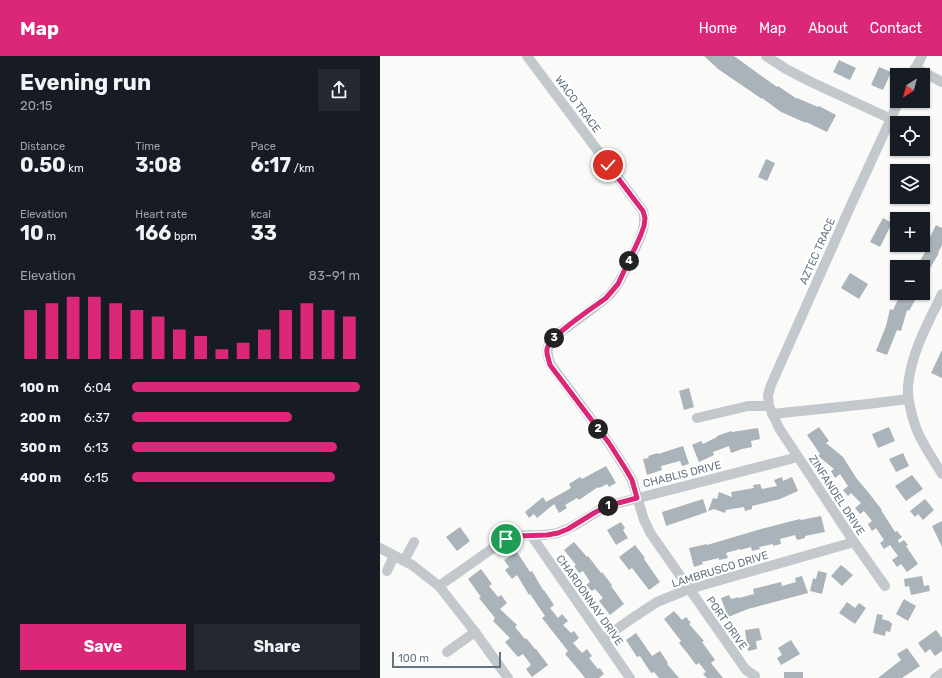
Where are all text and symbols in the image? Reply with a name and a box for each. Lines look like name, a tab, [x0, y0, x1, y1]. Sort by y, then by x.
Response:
text: Map	[20, 17, 59, 40]
text: Home	[699, 20, 737, 37]
text: Map	[759, 20, 786, 37]
text: About	[808, 20, 848, 37]
text: Contact	[870, 20, 922, 37]
north arrow	[890, 68, 930, 108]
map controls	[890, 68, 930, 300]
text: Evening run	[20, 69, 151, 96]
button: share	[318, 69, 360, 111]
street label: WACO TRACE	[552, 73, 603, 136]
text: 20:15	[20, 98, 53, 113]
button: locate	[890, 116, 930, 156]
text: Distance	[20, 140, 65, 153]
text: Time	[135, 140, 160, 153]
text: Pace	[251, 140, 276, 153]
pin	[591, 148, 625, 182]
text: 0.50	[20, 153, 66, 177]
text: 3:08	[135, 153, 182, 177]
text: 6:17	[251, 153, 291, 177]
icon: check	[597, 154, 619, 176]
text: km	[66, 162, 84, 175]
text: /km	[291, 162, 314, 175]
button: layers	[890, 164, 930, 204]
text: Elevation	[20, 208, 67, 221]
text: Heart rate	[135, 208, 187, 221]
text: kcal	[251, 208, 271, 221]
button: +	[890, 212, 930, 252]
street label: AZTEC TRACE	[797, 216, 838, 286]
text: 10	[20, 221, 44, 245]
text: 166	[135, 221, 171, 245]
text: 33	[251, 221, 277, 245]
text: m	[44, 230, 56, 243]
text: bpm	[171, 230, 197, 243]
pin: 4	[619, 251, 639, 271]
text: 4	[625, 254, 633, 267]
button: −	[890, 260, 930, 300]
text: Elevation	[20, 268, 76, 283]
text: 83–91 m	[309, 268, 360, 283]
pin: 3	[544, 328, 564, 348]
text: 3	[550, 331, 558, 344]
text: 100 m	[20, 380, 59, 395]
text: 6:04	[84, 380, 112, 395]
text: 200 m	[20, 410, 61, 425]
text: 6:37	[84, 410, 110, 425]
pin: 2	[588, 419, 608, 439]
text: 2	[594, 422, 602, 435]
text: 300 m	[20, 440, 61, 455]
text: 6:13	[84, 440, 109, 455]
street label: ZINFANDEL DRIVE	[806, 453, 867, 538]
street label: CHABLIS DRIVE	[642, 458, 723, 491]
text: 400 m	[20, 470, 61, 485]
text: 6:15	[84, 470, 108, 485]
pin: 1	[598, 496, 618, 516]
text: 1	[605, 499, 611, 512]
pin	[489, 522, 523, 556]
icon: arrive	[495, 528, 517, 550]
street label: LAMBRUSCO DRIVE	[670, 548, 770, 590]
street label: CHARDONNAY DRIVE	[553, 552, 626, 648]
street label: PORT DRIVE	[703, 594, 750, 653]
button: Save	[20, 624, 186, 670]
button: Share	[194, 624, 360, 670]
scale bar	[392, 650, 501, 669]
text: 100 m	[398, 652, 429, 665]

